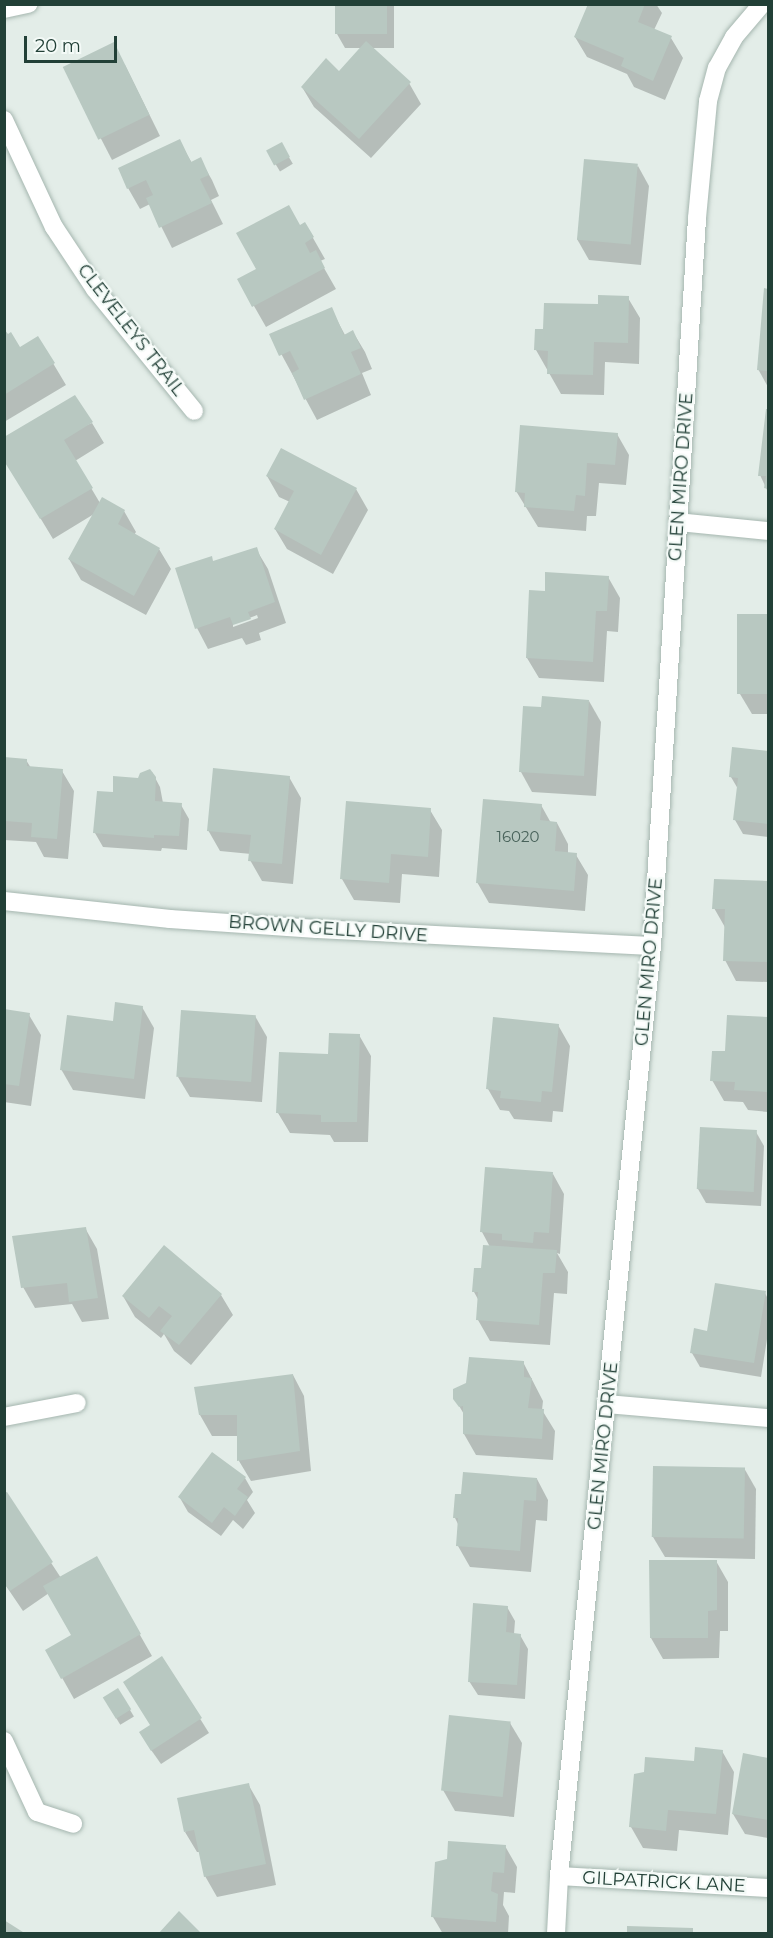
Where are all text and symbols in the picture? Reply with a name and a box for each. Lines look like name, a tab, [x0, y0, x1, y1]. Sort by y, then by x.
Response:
scale bar	[27, 24, 120, 62]
text: 20 m	[35, 35, 81, 57]
street label: CLEVELEYS TRAIL	[73, 260, 189, 400]
street label: GLEN MIRO DRIVE	[664, 392, 698, 562]
house number: 16020	[497, 828, 539, 846]
street label: GLEN MIRO DRIVE	[631, 877, 667, 1047]
street label: BROWN GELLY DRIVE	[228, 911, 428, 947]
street label: GLEN MIRO DRIVE	[583, 1361, 623, 1531]
street label: GILPATRICK LANE	[582, 1867, 746, 1897]

